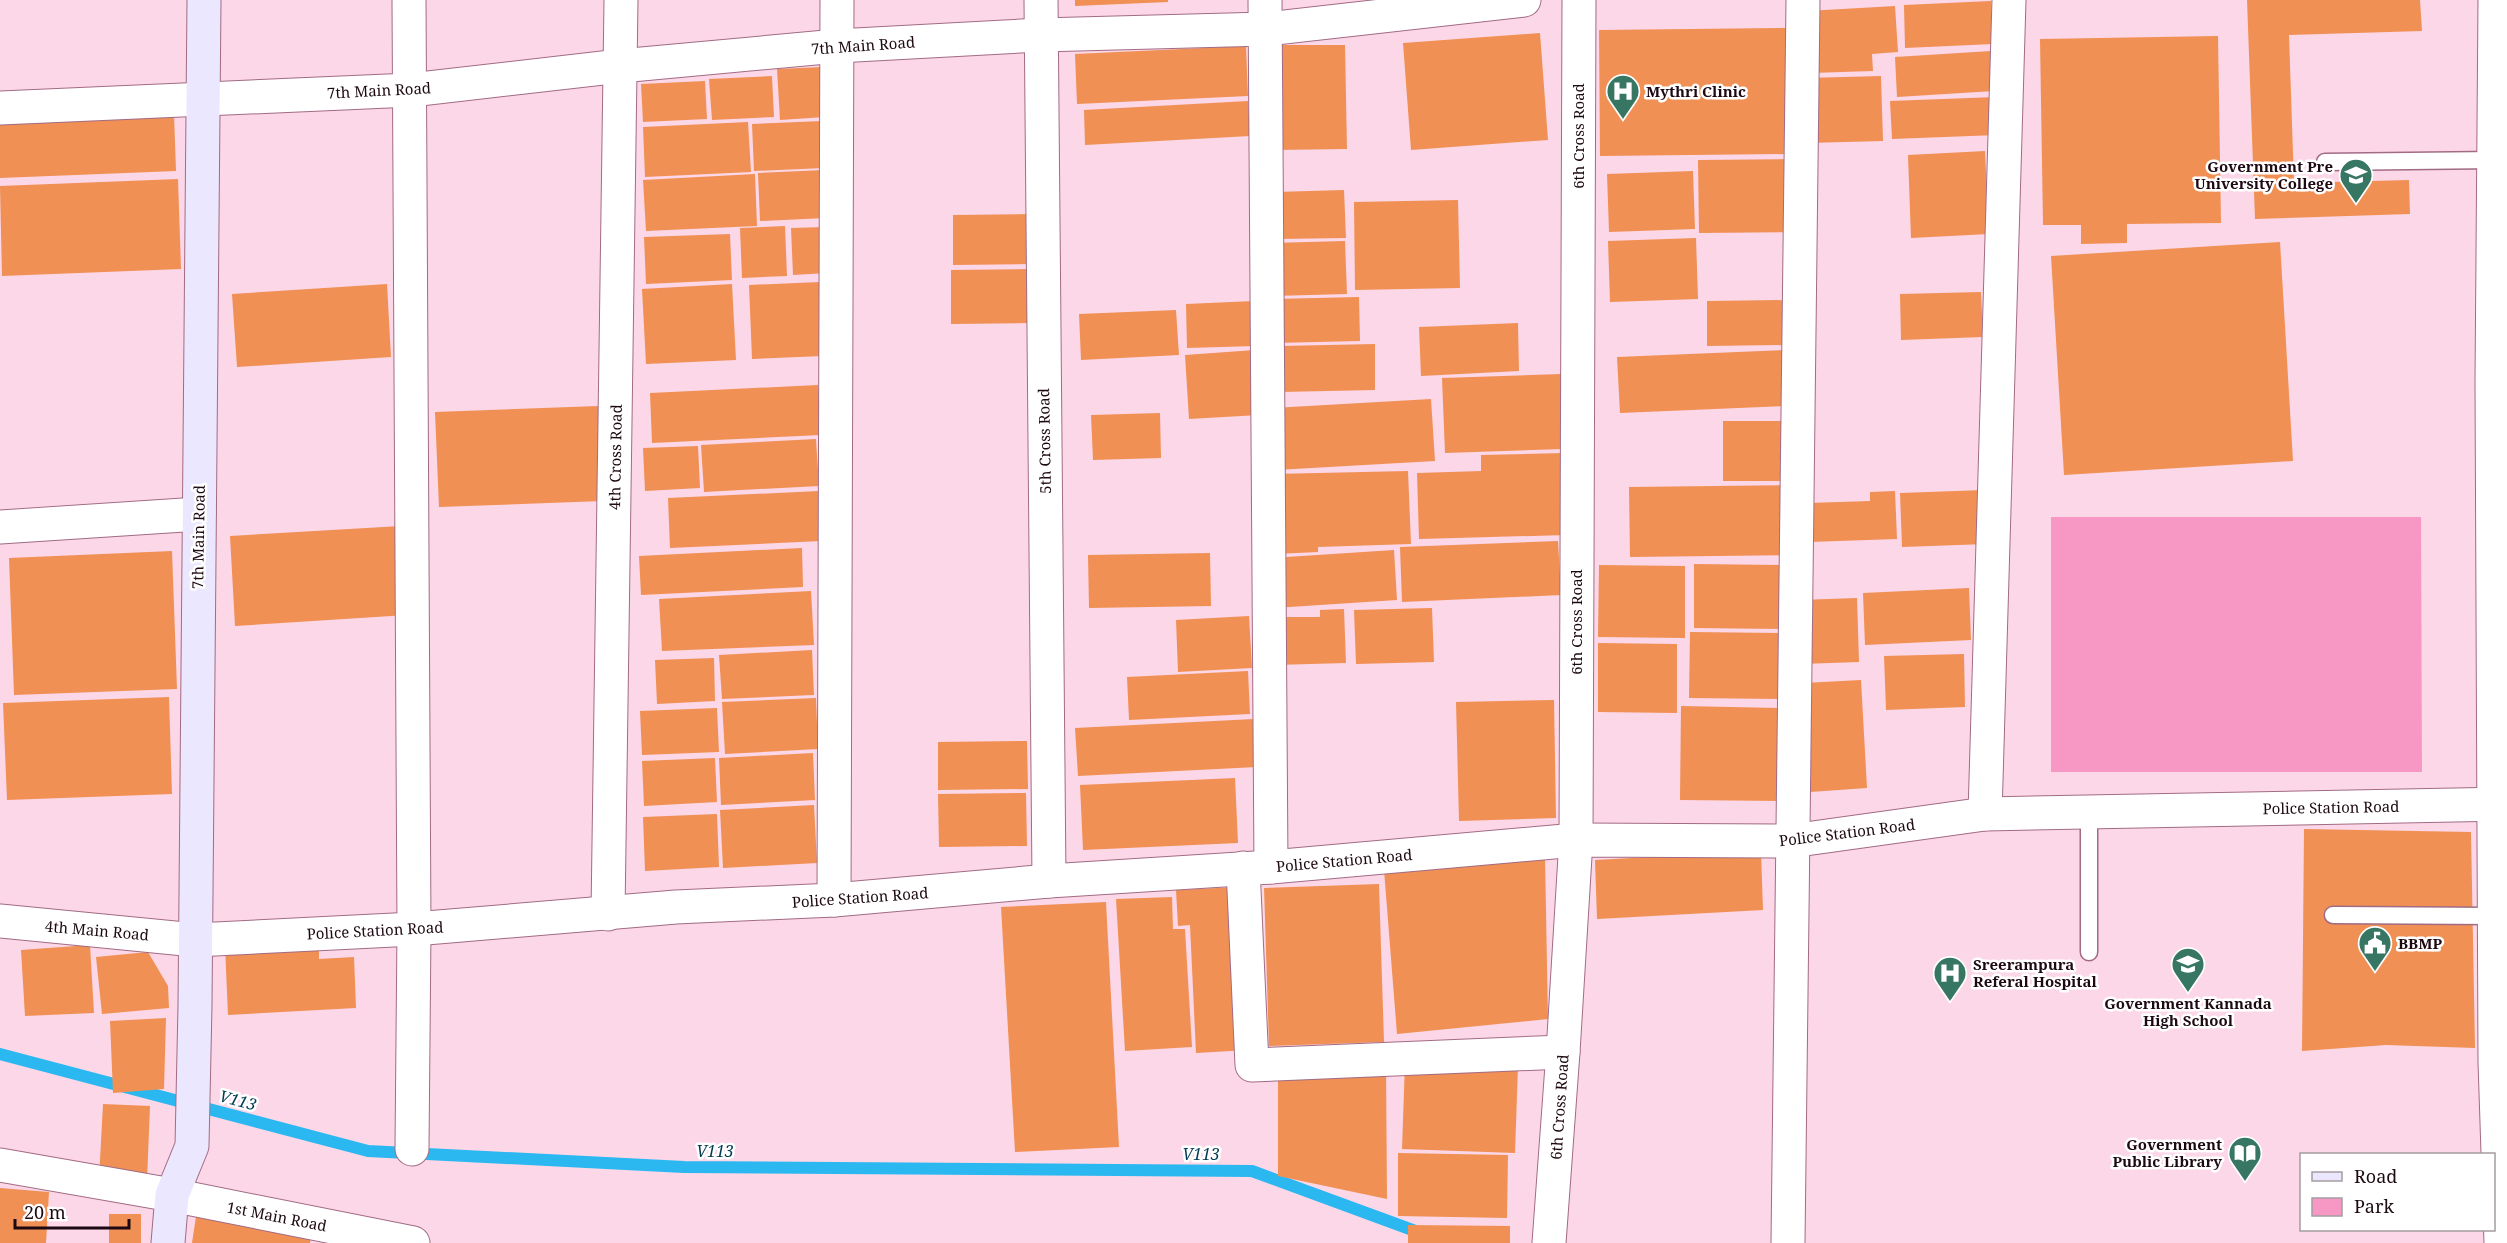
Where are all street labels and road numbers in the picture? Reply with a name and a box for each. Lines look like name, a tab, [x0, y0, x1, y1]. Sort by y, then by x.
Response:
street label: 7th Main Road	[810, 31, 916, 59]
street label: 7th Main Road	[326, 77, 432, 103]
street label: 6th Cross Road	[1568, 83, 1588, 189]
street label: 5th Cross Road	[1033, 388, 1055, 494]
street label: 4th Cross Road	[604, 404, 626, 510]
street label: 7th Main Road	[187, 485, 209, 589]
street label: 6th Cross Road	[1566, 569, 1586, 675]
street label: Police Station Road	[2262, 796, 2400, 818]
street label: Police Station Road	[1778, 814, 1916, 850]
street label: Police Station Road	[1275, 844, 1413, 876]
street label: Police Station Road	[791, 882, 929, 912]
street label: 4th Main Road	[44, 915, 150, 945]
street label: Police Station Road	[306, 916, 444, 944]
street label: 6th Cross Road	[1545, 1054, 1573, 1160]
street label: 1st Main Road	[225, 1197, 329, 1235]

